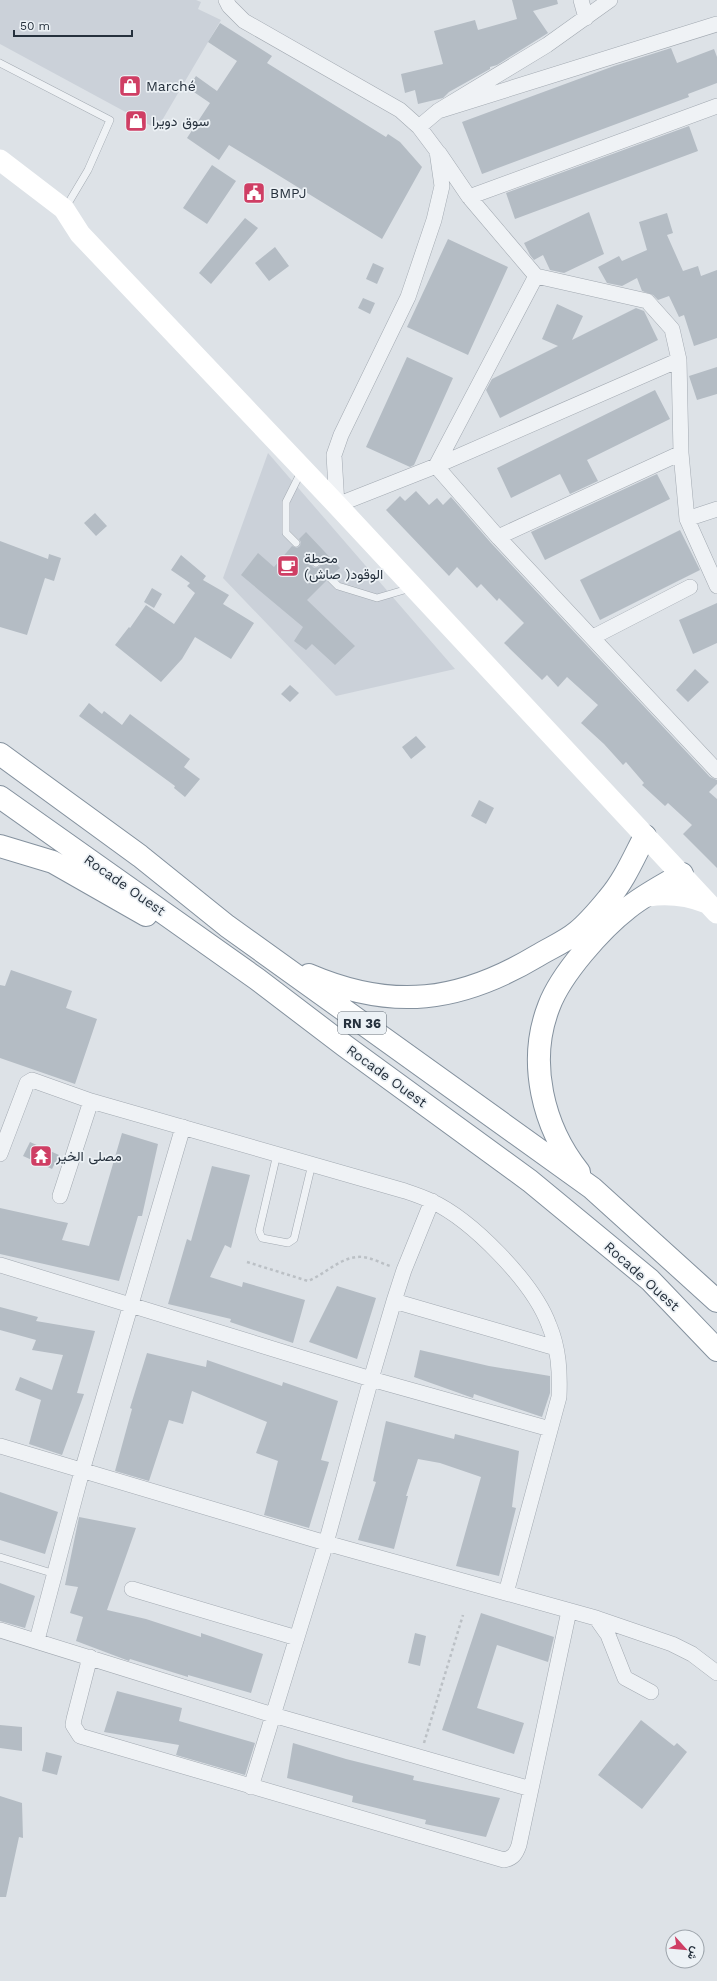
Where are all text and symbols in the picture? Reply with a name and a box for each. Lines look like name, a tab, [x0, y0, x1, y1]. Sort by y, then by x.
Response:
scale bar	[14, 12, 132, 38]
text: 50 m	[20, 19, 50, 33]
shop icon: Marché	[117, 73, 143, 99]
place label: Marché	[146, 78, 196, 94]
shop icon: سوق دويرا	[123, 108, 149, 134]
place label: سوق دويرا	[152, 113, 209, 130]
public building icon: BMPJ	[241, 180, 267, 206]
place label: BMPJ	[270, 185, 307, 201]
place label: محطة الوقود( صاش)	[304, 550, 383, 583]
cafe icon: محطة الوقود( صاش)	[275, 553, 301, 579]
street label: Rocade Ouest	[81, 851, 169, 919]
road number: RN 36	[338, 1012, 386, 1034]
street label: Rocade Ouest	[344, 1042, 430, 1111]
temple icon: مصلى الخير	[28, 1143, 54, 1169]
place label: مصلى الخير	[55, 1148, 122, 1165]
street label: Rocade Ouest	[601, 1238, 683, 1314]
north arrow	[665, 1929, 705, 1969]
text: ش	[685, 1944, 702, 1962]

